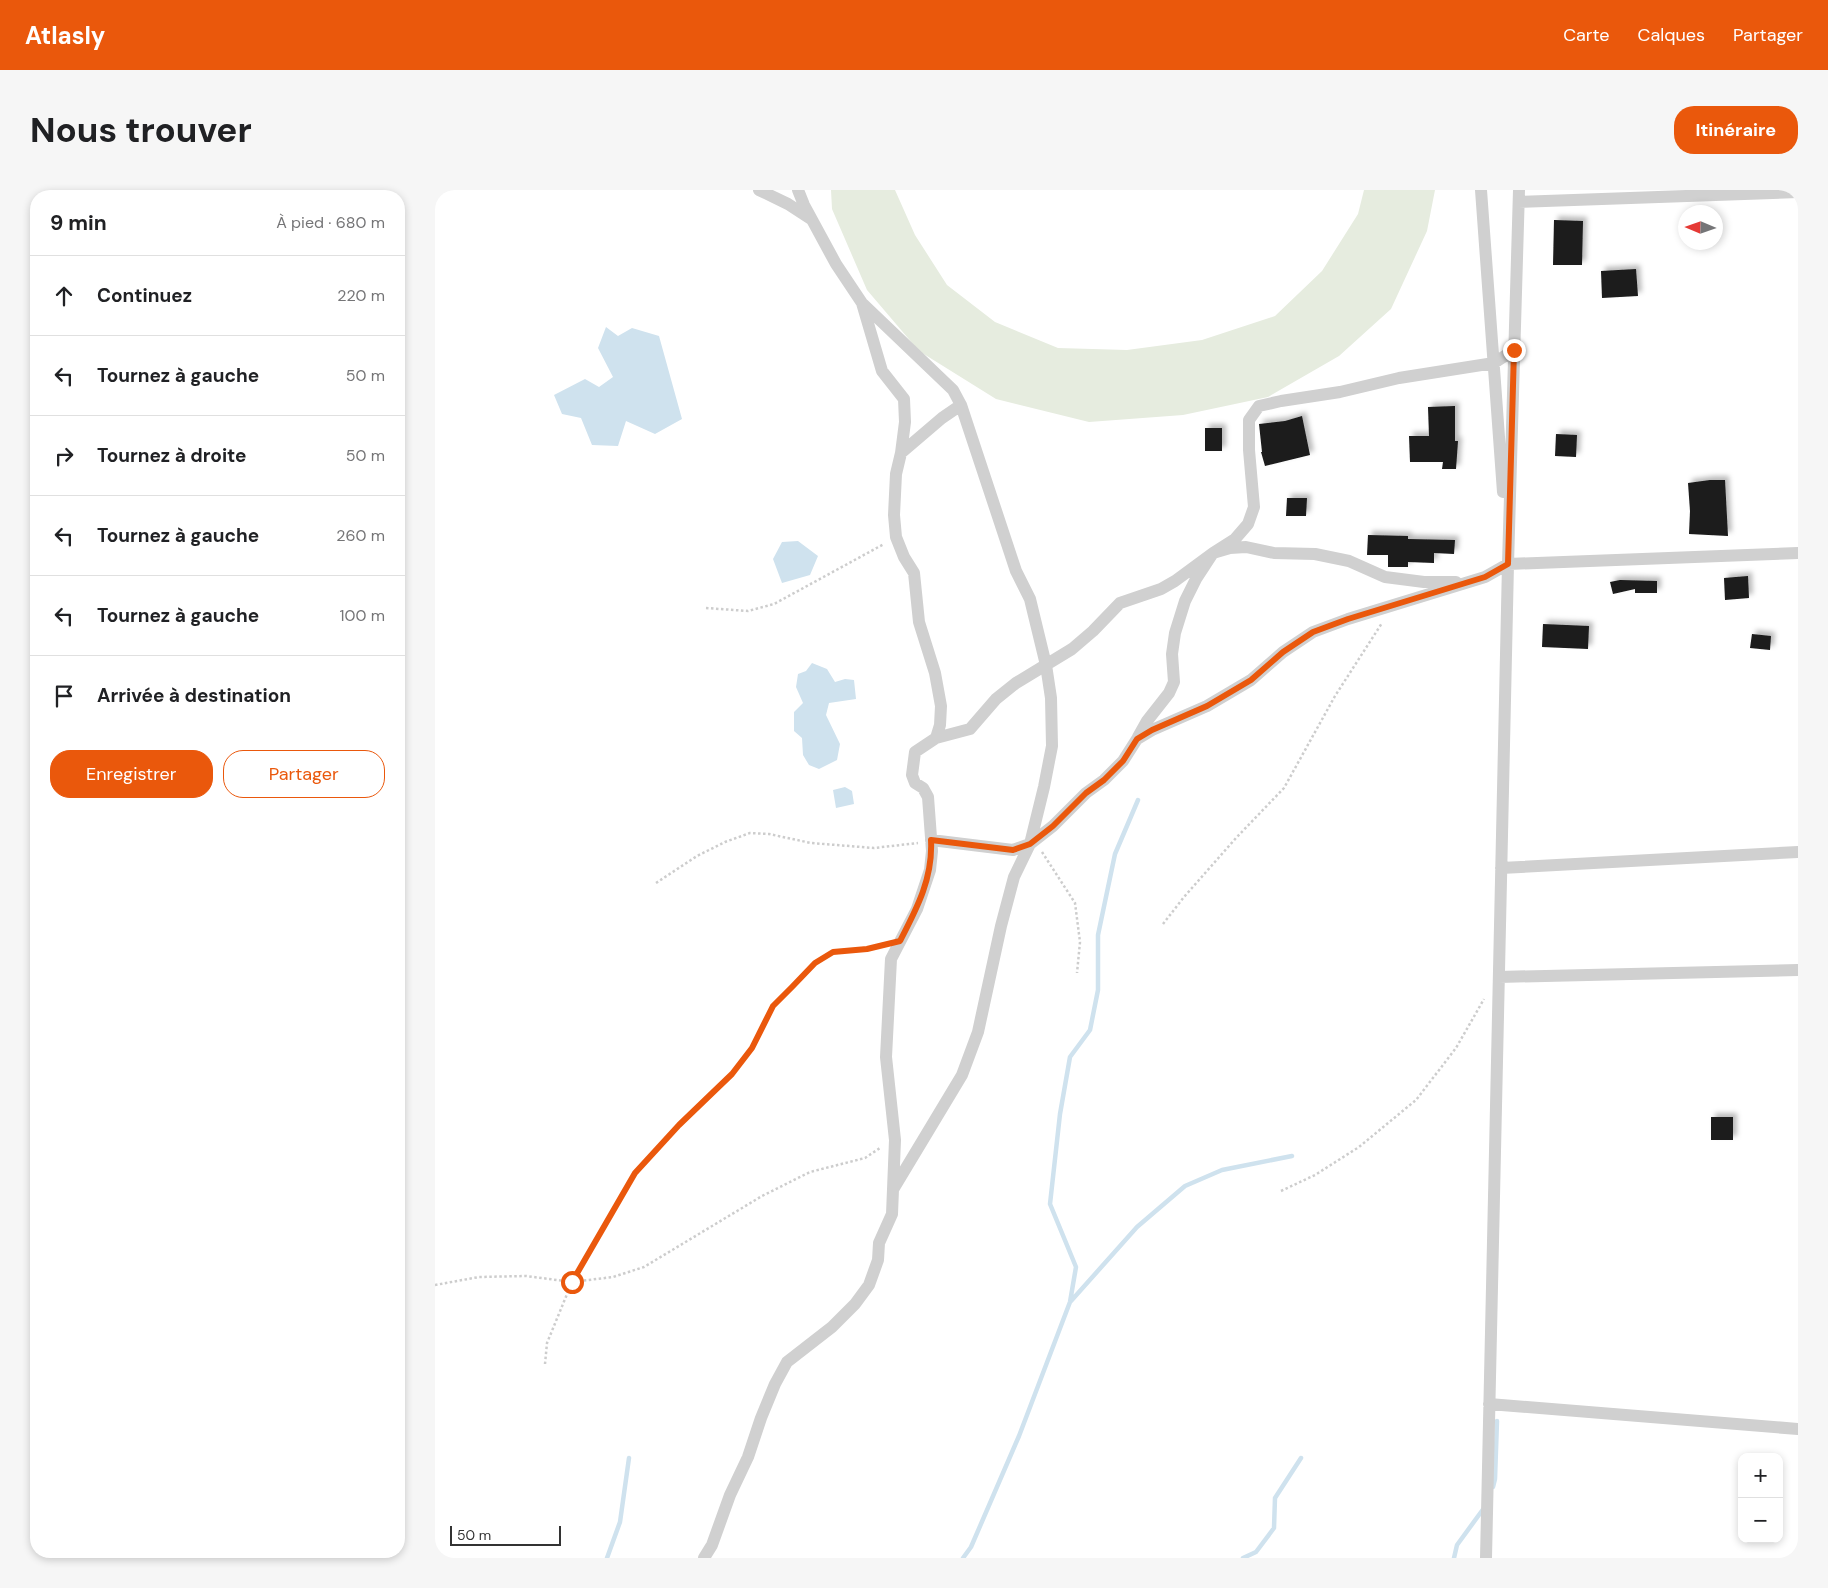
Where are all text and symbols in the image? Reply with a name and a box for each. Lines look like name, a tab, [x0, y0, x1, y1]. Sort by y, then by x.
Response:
text: Atlasly	[25, 20, 105, 51]
text: Carte	[1563, 23, 1610, 47]
text: Calques	[1638, 23, 1705, 47]
text: Partager	[1733, 23, 1803, 47]
button: Itinéraire	[1674, 106, 1798, 154]
text: Nous trouver	[30, 107, 252, 153]
north arrow	[1678, 205, 1723, 250]
text: 9 min	[50, 209, 107, 237]
text: À pied · 680 m	[276, 212, 385, 233]
icon: ahead	[50, 282, 78, 310]
text: Continuez	[97, 283, 192, 308]
text: 220 m	[337, 285, 385, 306]
route end	[1503, 339, 1526, 362]
icon: left	[50, 362, 78, 390]
text: Tournez à gauche	[97, 363, 259, 388]
text: 50 m	[346, 365, 385, 386]
icon: right	[50, 442, 78, 470]
text: Tournez à droite	[97, 443, 247, 468]
text: 50 m	[346, 445, 385, 466]
icon: left	[50, 522, 78, 550]
text: Tournez à gauche	[97, 523, 259, 548]
text: 260 m	[336, 525, 385, 546]
icon: left	[50, 602, 78, 630]
text: Tournez à gauche	[97, 603, 259, 628]
text: 100 m	[340, 605, 385, 626]
icon: arrive	[50, 682, 78, 710]
text: Arrivée à destination	[97, 683, 291, 708]
button: Enregistrer	[50, 750, 213, 798]
button: Partager	[223, 750, 385, 798]
route start	[561, 1271, 584, 1294]
map controls	[1738, 1453, 1783, 1543]
button: +	[1738, 1453, 1783, 1498]
button: −	[1738, 1498, 1783, 1543]
scale bar	[450, 1523, 561, 1546]
text: 50 m	[457, 1526, 491, 1544]

